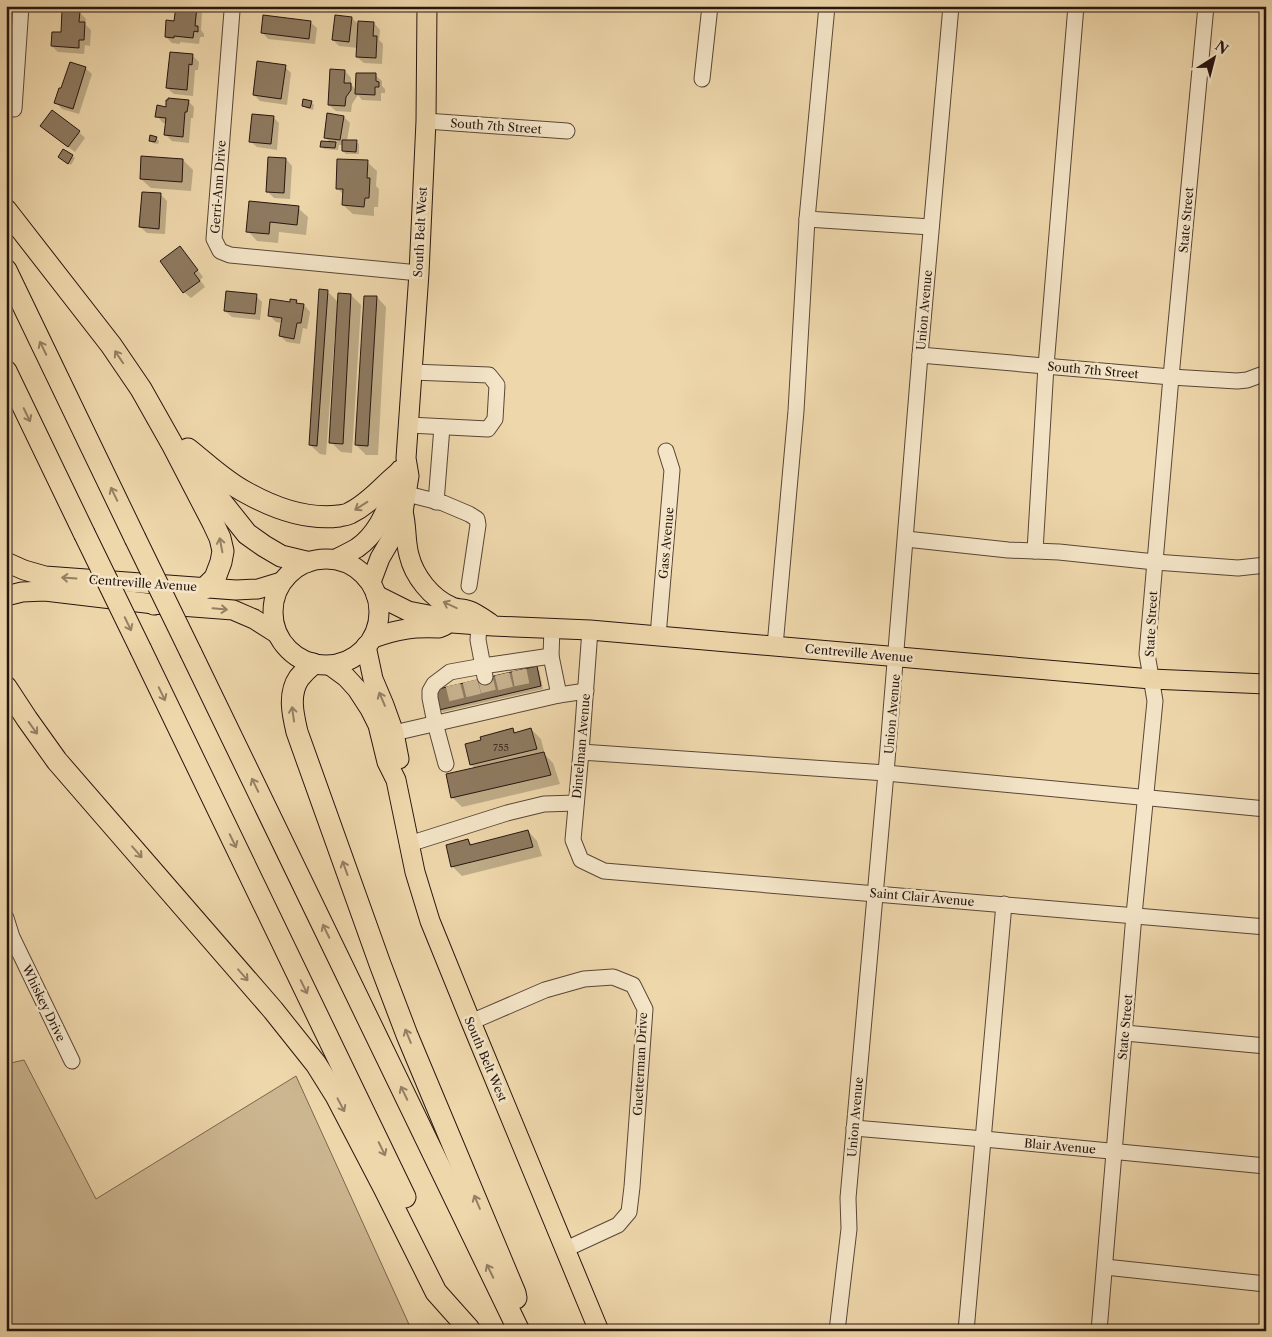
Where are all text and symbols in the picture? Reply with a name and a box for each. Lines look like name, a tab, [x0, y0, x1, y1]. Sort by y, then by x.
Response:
north arrow	[1190, 32, 1240, 82]
text: N	[1211, 37, 1232, 58]
street label: South 7th Street	[450, 115, 543, 137]
street label: Gerri-Ann Drive	[207, 139, 229, 234]
street label: South Belt West	[410, 186, 430, 278]
street label: State Street	[1176, 186, 1196, 253]
street label: Union Avenue	[913, 269, 935, 351]
one-way arrow	[38, 341, 48, 356]
one-way arrow	[114, 350, 124, 364]
street label: South 7th Street	[1047, 359, 1140, 382]
one-way arrow	[23, 407, 33, 422]
one-way arrow	[108, 487, 118, 502]
one-way arrow	[354, 501, 368, 511]
street label: Gass Avenue	[655, 506, 677, 579]
one-way arrow	[216, 538, 225, 554]
street label: Centreville Avenue	[88, 572, 198, 594]
one-way arrow	[62, 573, 78, 583]
street label: State Street	[1142, 590, 1160, 657]
one-way arrow	[443, 599, 458, 609]
one-way arrow	[211, 604, 227, 614]
one-way arrow	[124, 616, 133, 631]
street label: Centreville Avenue	[804, 641, 914, 665]
street label: Union Avenue	[881, 673, 903, 755]
one-way arrow	[158, 686, 167, 701]
one-way arrow	[376, 692, 386, 707]
street label: Dintelman Avenue	[569, 692, 593, 799]
one-way arrow	[288, 706, 298, 722]
one-way arrow	[28, 721, 38, 735]
house number: 755	[493, 741, 509, 754]
one-way arrow	[250, 778, 259, 793]
one-way arrow	[229, 833, 238, 848]
one-way arrow	[131, 846, 143, 859]
one-way arrow	[340, 860, 349, 876]
street label: Saint Clair Avenue	[869, 885, 975, 909]
one-way arrow	[320, 924, 330, 939]
street label: Whiskey Drive	[19, 961, 69, 1044]
one-way arrow	[237, 969, 249, 982]
one-way arrow	[299, 979, 309, 994]
street label: State Street	[1115, 993, 1135, 1060]
street label: Guetterman Drive	[630, 1012, 650, 1116]
street label: South Belt West	[461, 1014, 511, 1104]
one-way arrow	[402, 1029, 412, 1044]
street label: Union Avenue	[844, 1076, 866, 1158]
one-way arrow	[399, 1086, 408, 1101]
one-way arrow	[336, 1097, 346, 1112]
street label: Blair Avenue	[1023, 1135, 1097, 1157]
one-way arrow	[378, 1141, 387, 1156]
one-way arrow	[472, 1195, 482, 1210]
one-way arrow	[485, 1264, 494, 1279]

